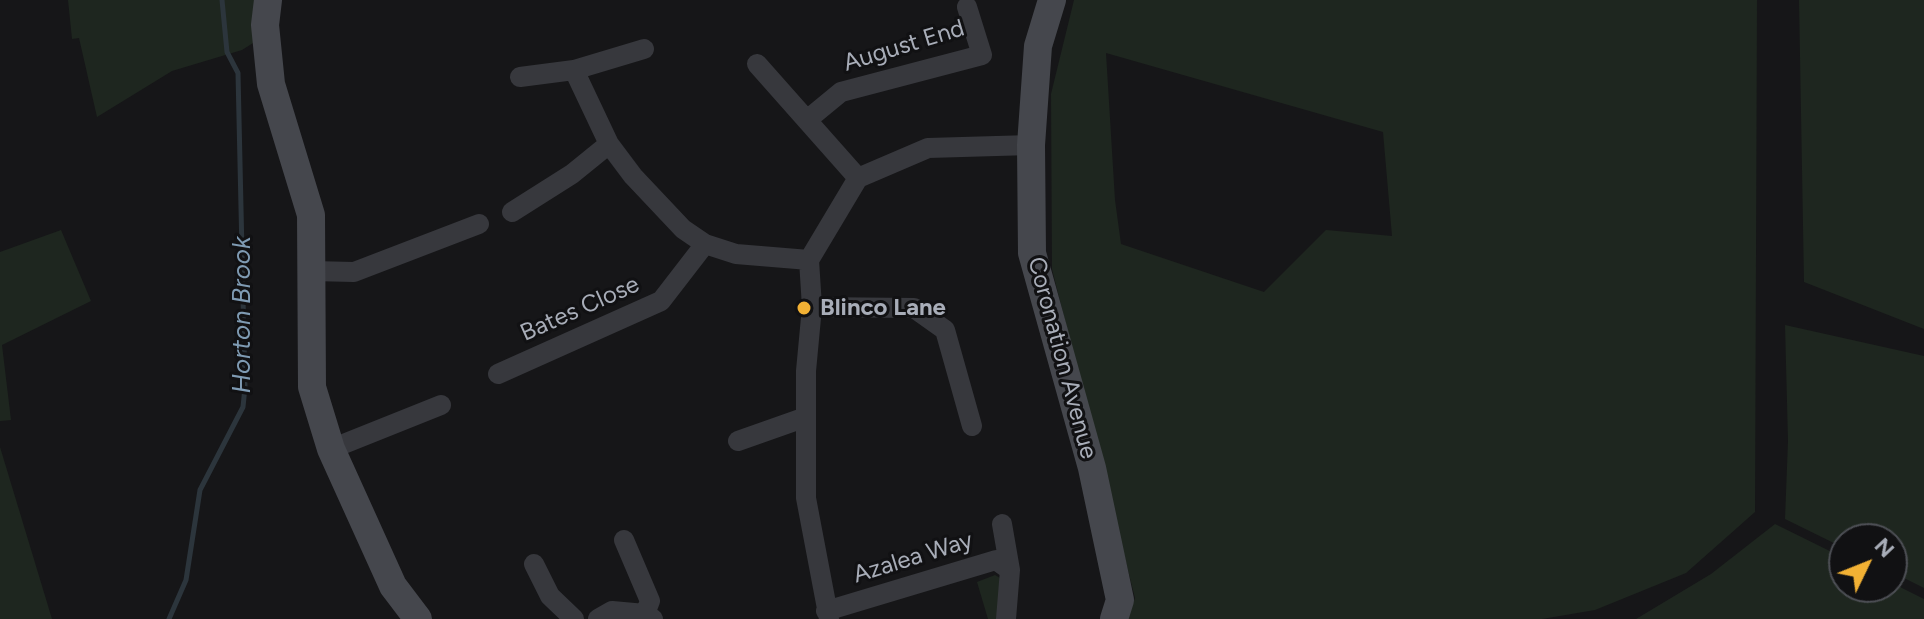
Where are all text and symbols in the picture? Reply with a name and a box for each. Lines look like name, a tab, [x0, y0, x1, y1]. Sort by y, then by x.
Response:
street label: August End	[840, 14, 968, 78]
water label: Horton Brook	[226, 236, 258, 394]
street label: Coronation Avenue	[1021, 254, 1103, 462]
street label: Bates Close	[516, 270, 644, 348]
place label: Blinco Lane	[820, 294, 946, 322]
marker: Blinco Lane	[795, 299, 813, 317]
north arrow	[1828, 523, 1908, 603]
street label: Azalea Way	[850, 526, 976, 590]
text: N	[1869, 532, 1900, 563]

